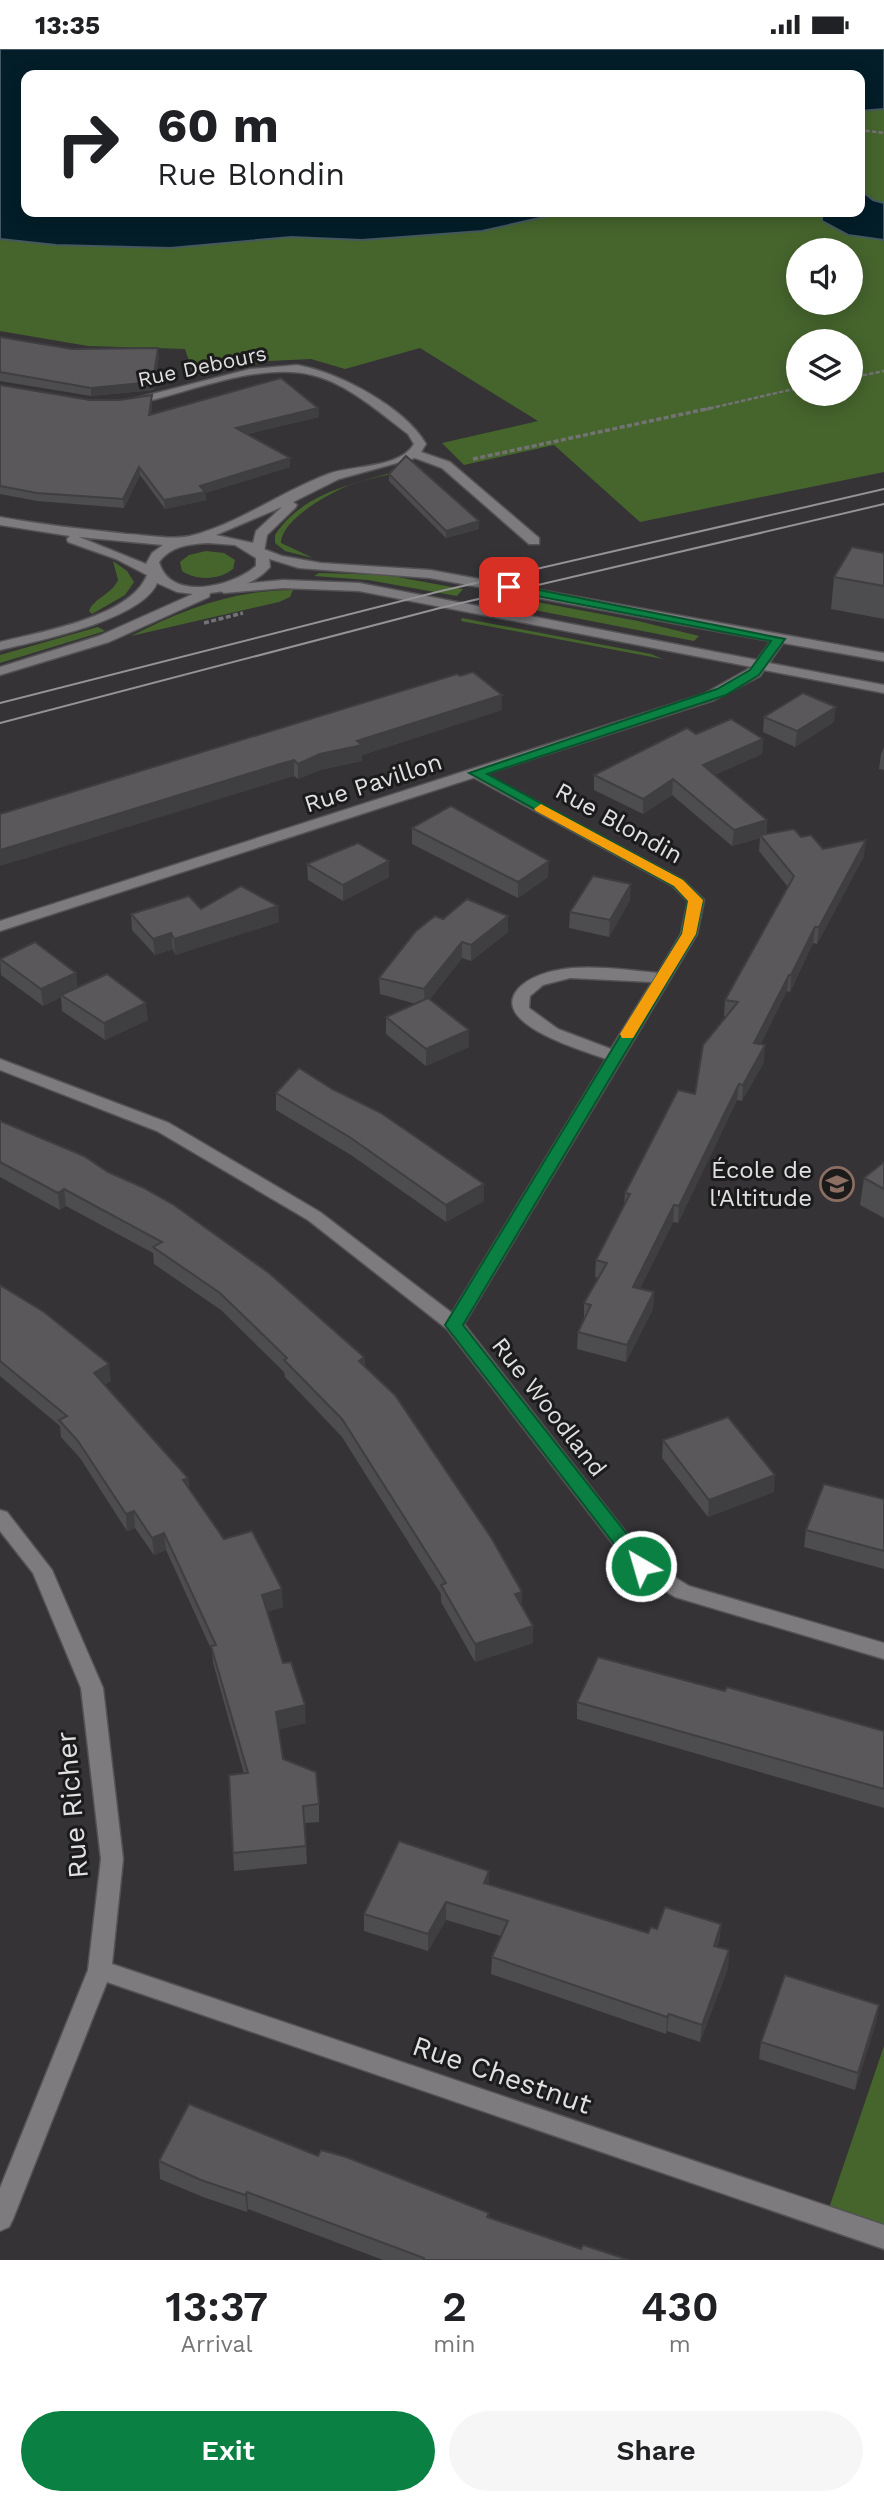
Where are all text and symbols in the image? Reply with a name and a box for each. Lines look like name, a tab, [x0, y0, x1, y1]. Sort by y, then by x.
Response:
text: 13:35	[35, 10, 100, 40]
text: 60 m	[157, 96, 279, 154]
icon: right	[42, 98, 133, 189]
text: Rue Blondin	[157, 155, 345, 193]
map controls	[786, 238, 863, 406]
button: sound	[786, 238, 863, 315]
button: layers	[786, 329, 863, 406]
street label: Rue Debours	[135, 340, 269, 392]
pin	[479, 557, 539, 617]
icon: arrive	[490, 568, 528, 606]
street label: Rue Pavillon	[301, 748, 445, 818]
street label: Rue Blondin	[551, 777, 687, 869]
place label: École de l'Altitude	[709, 1156, 812, 1212]
school or university icon: École de l'Altitude	[818, 1165, 856, 1203]
street label: Rue Woodland	[486, 1332, 612, 1482]
position arrow	[604, 1529, 678, 1603]
street label: Rue Richer	[49, 1730, 95, 1880]
street label: Rue Chestnut	[408, 2029, 596, 2121]
text: 13:37	[165, 2282, 268, 2331]
text: 2	[442, 2282, 467, 2331]
text: 430	[641, 2282, 719, 2331]
text: Arrival	[181, 2331, 253, 2358]
text: min	[433, 2331, 476, 2358]
text: m	[669, 2331, 691, 2358]
button: Exit	[21, 2411, 435, 2491]
button: Share	[449, 2411, 863, 2491]

